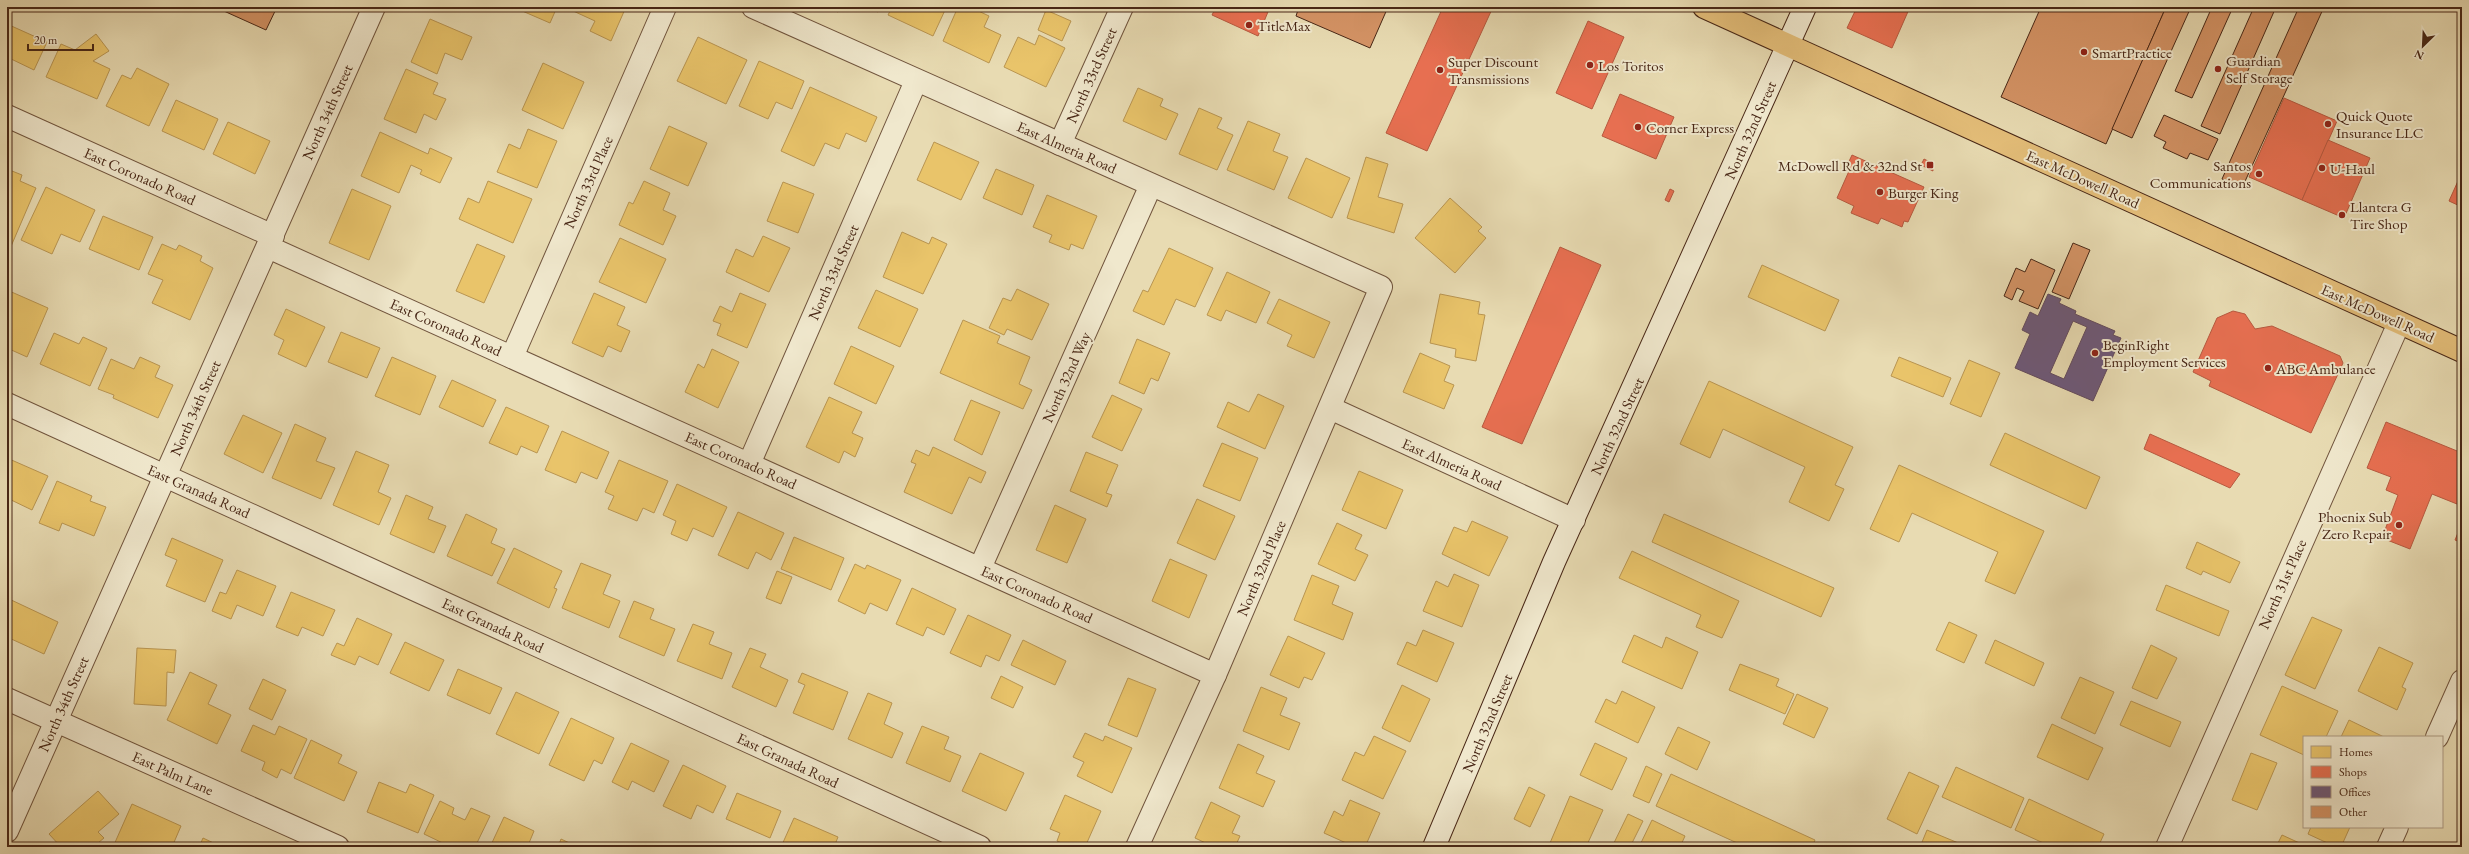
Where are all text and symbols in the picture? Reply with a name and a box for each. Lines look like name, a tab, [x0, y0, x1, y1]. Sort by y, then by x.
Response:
place label: TitleMax	[1257, 16, 1311, 35]
marker: TitleMax	[1244, 20, 1254, 30]
street label: North 33rd Street	[1061, 24, 1121, 126]
scale bar	[28, 26, 93, 52]
north arrow	[2403, 26, 2443, 66]
text: 20 m	[34, 32, 58, 48]
place label: SmartPractice	[2092, 43, 2172, 62]
marker: SmartPractice	[2079, 47, 2089, 57]
text: N	[2412, 47, 2426, 63]
place label: Guardian Self Storage	[2226, 51, 2293, 87]
place label: Super Discount Transmissions	[1448, 52, 1538, 88]
place label: Los Toritos	[1598, 56, 1664, 75]
marker: Los Toritos	[1585, 60, 1595, 70]
street label: North 34th Street	[297, 61, 357, 163]
marker: Guardian Self Storage	[2213, 64, 2223, 74]
marker: Super Discount Transmissions	[1435, 65, 1445, 75]
street label: North 32nd Street	[1720, 78, 1780, 182]
place label: Quick Quote Insurance LLC	[2336, 106, 2424, 142]
street label: East Almeria Road	[1014, 117, 1120, 178]
place label: Corner Express	[1646, 118, 1734, 137]
marker: Quick Quote Insurance LLC	[2323, 119, 2333, 129]
marker: Corner Express	[1633, 122, 1643, 132]
street label: North 33rd Place	[559, 133, 617, 231]
street label: East Coronado Road	[81, 143, 199, 209]
street label: East McDowell Road	[2023, 146, 2143, 213]
place label: McDowell Rd & 32nd St	[1778, 156, 1922, 175]
place label: Santos Communications	[2150, 156, 2251, 192]
place label: U-Haul	[2330, 159, 2375, 178]
marker: McDowell Rd & 32nd St	[1925, 160, 1935, 170]
marker: U-Haul	[2317, 163, 2327, 173]
marker: Santos Communications	[2254, 169, 2264, 179]
place label: Burger King	[1888, 183, 1959, 202]
marker: Burger King	[1875, 187, 1885, 197]
place label: Llantera G Tire Shop	[2350, 197, 2412, 233]
marker: Llantera G Tire Shop	[2337, 210, 2347, 220]
street label: North 33rd Street	[803, 221, 863, 323]
street label: East McDowell Road	[2318, 280, 2438, 347]
street label: East Coronado Road	[387, 294, 505, 360]
street label: North 32nd Way	[1038, 328, 1095, 425]
place label: BeginRight Employment Services	[2103, 335, 2226, 371]
marker: BeginRight Employment Services	[2090, 348, 2100, 358]
street label: North 34th Street	[165, 357, 225, 459]
place label: ABC Ambulance	[2275, 359, 2376, 378]
marker: ABC Ambulance	[2263, 363, 2273, 373]
street label: North 32nd Street	[1586, 374, 1648, 478]
street label: East Coronado Road	[682, 427, 800, 493]
street label: East Almeria Road	[1399, 434, 1505, 495]
street label: East Granada Road	[145, 460, 254, 522]
place label: Phoenix Sub Zero Repair	[2318, 507, 2391, 543]
street label: North 32nd Place	[1232, 517, 1290, 619]
marker: Phoenix Sub Zero Repair	[2394, 520, 2404, 530]
street label: North 31st Place	[2254, 536, 2310, 632]
street label: East Coronado Road	[978, 561, 1096, 627]
street label: East Granada Road	[439, 593, 547, 657]
street label: North 34th Street	[33, 653, 93, 755]
street label: North 32nd Street	[1458, 670, 1516, 775]
street label: East Granada Road	[734, 728, 842, 792]
legend	[2303, 736, 2443, 828]
text: Homes	[2339, 744, 2373, 760]
street label: East Palm Lane	[129, 747, 217, 799]
text: Shops	[2339, 764, 2367, 780]
text: Offices	[2339, 784, 2371, 800]
text: Other	[2339, 804, 2367, 820]

